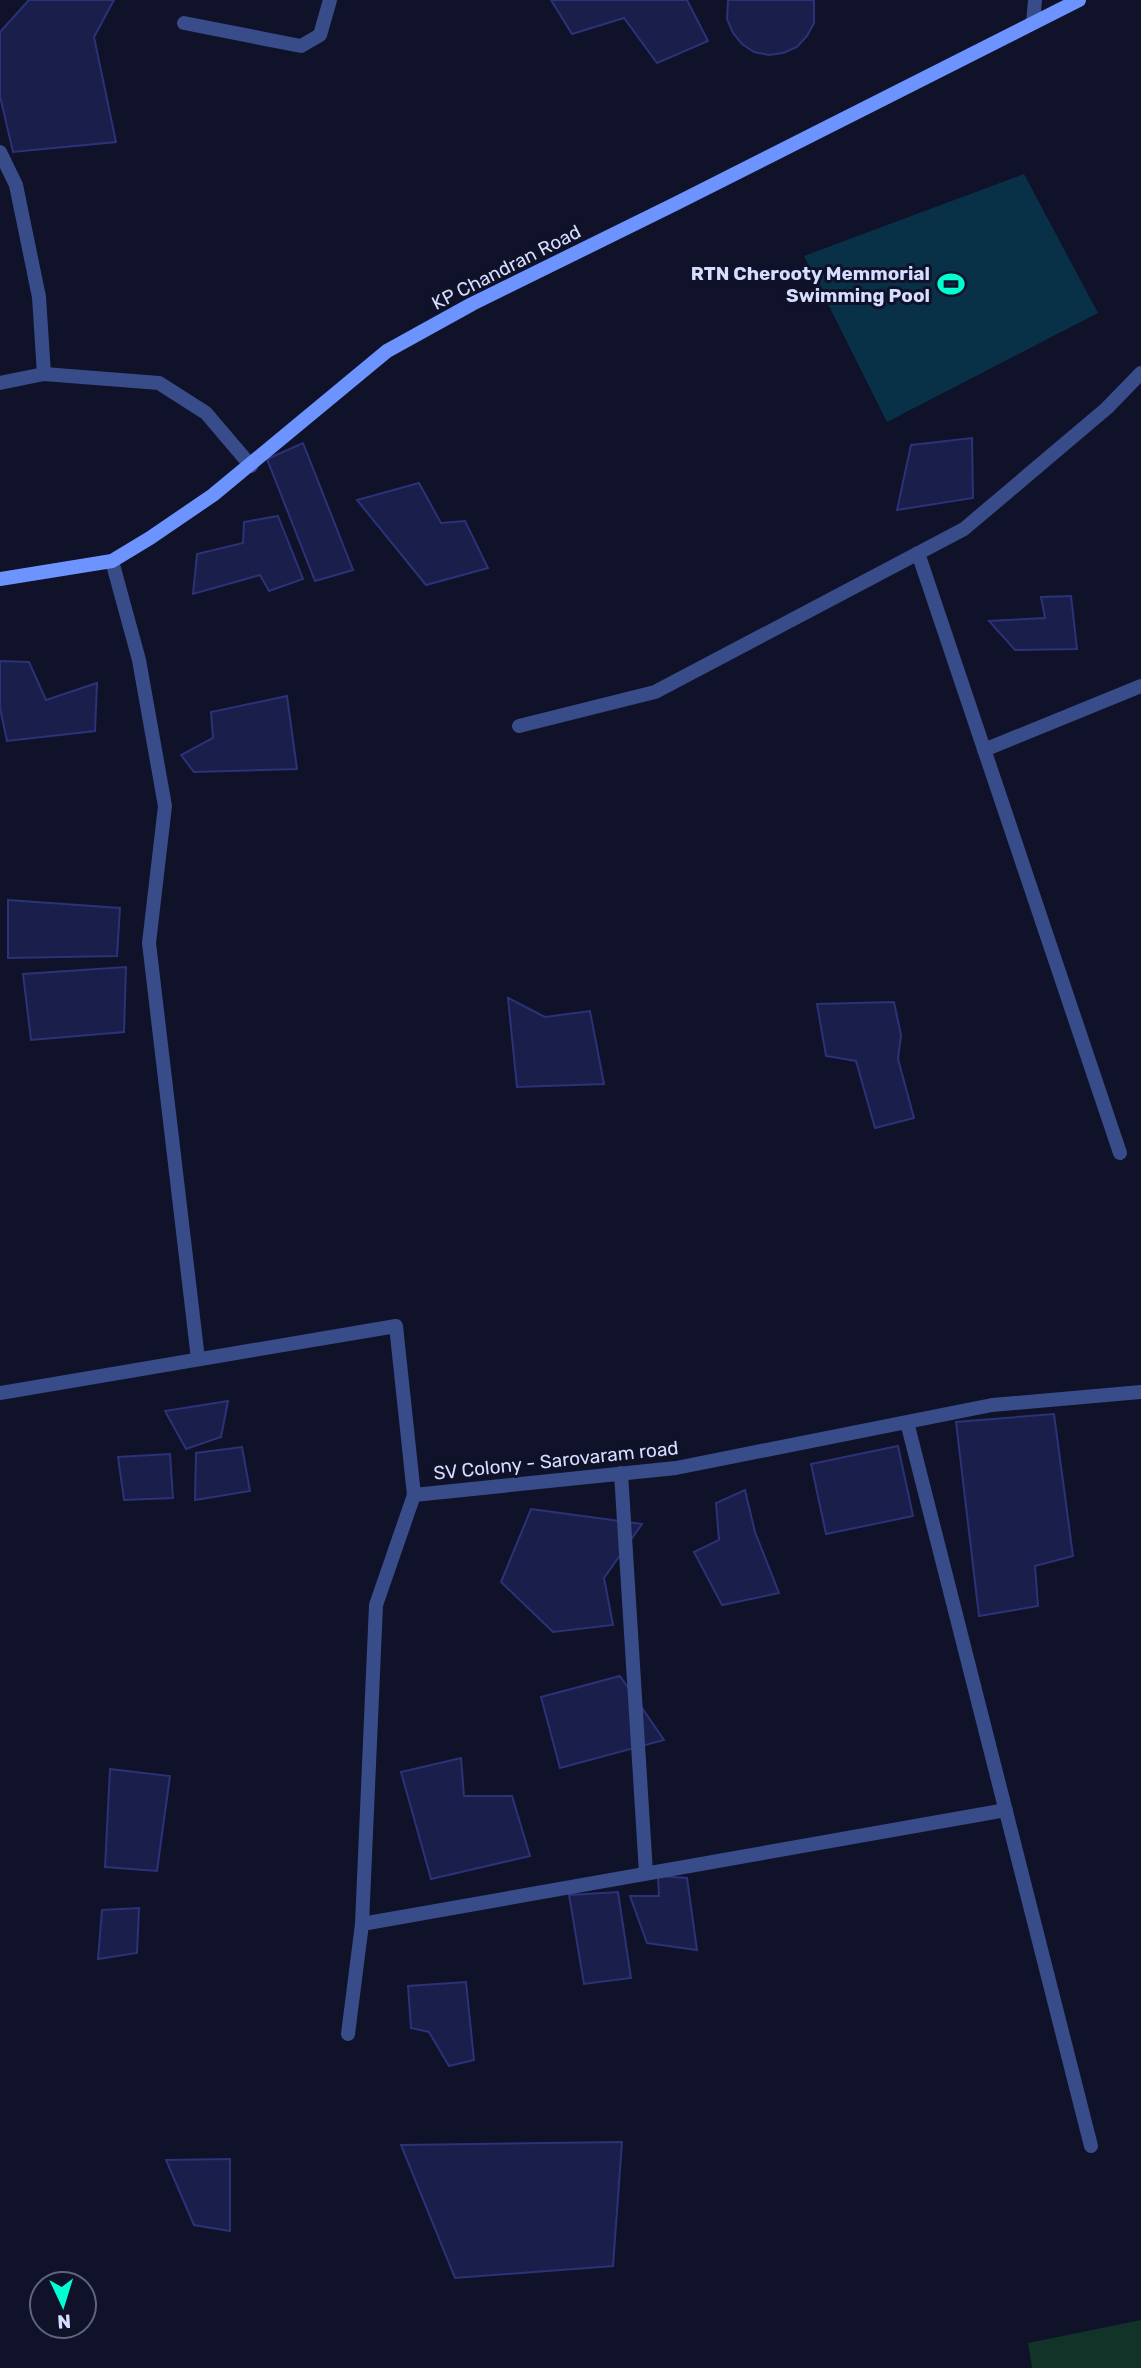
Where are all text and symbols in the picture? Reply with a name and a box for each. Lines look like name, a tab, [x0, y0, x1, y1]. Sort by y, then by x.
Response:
street label: KP Chandran Road	[428, 220, 585, 315]
place label: RTN Cherooty Memmorial Swimming Pool	[691, 262, 930, 307]
sports icon: RTN Cherooty Memmorial Swimming Pool	[936, 269, 966, 299]
street label: SV Colony - Sarovaram road	[432, 1436, 680, 1485]
north arrow	[28, 2270, 98, 2340]
text: N	[57, 2310, 72, 2333]

